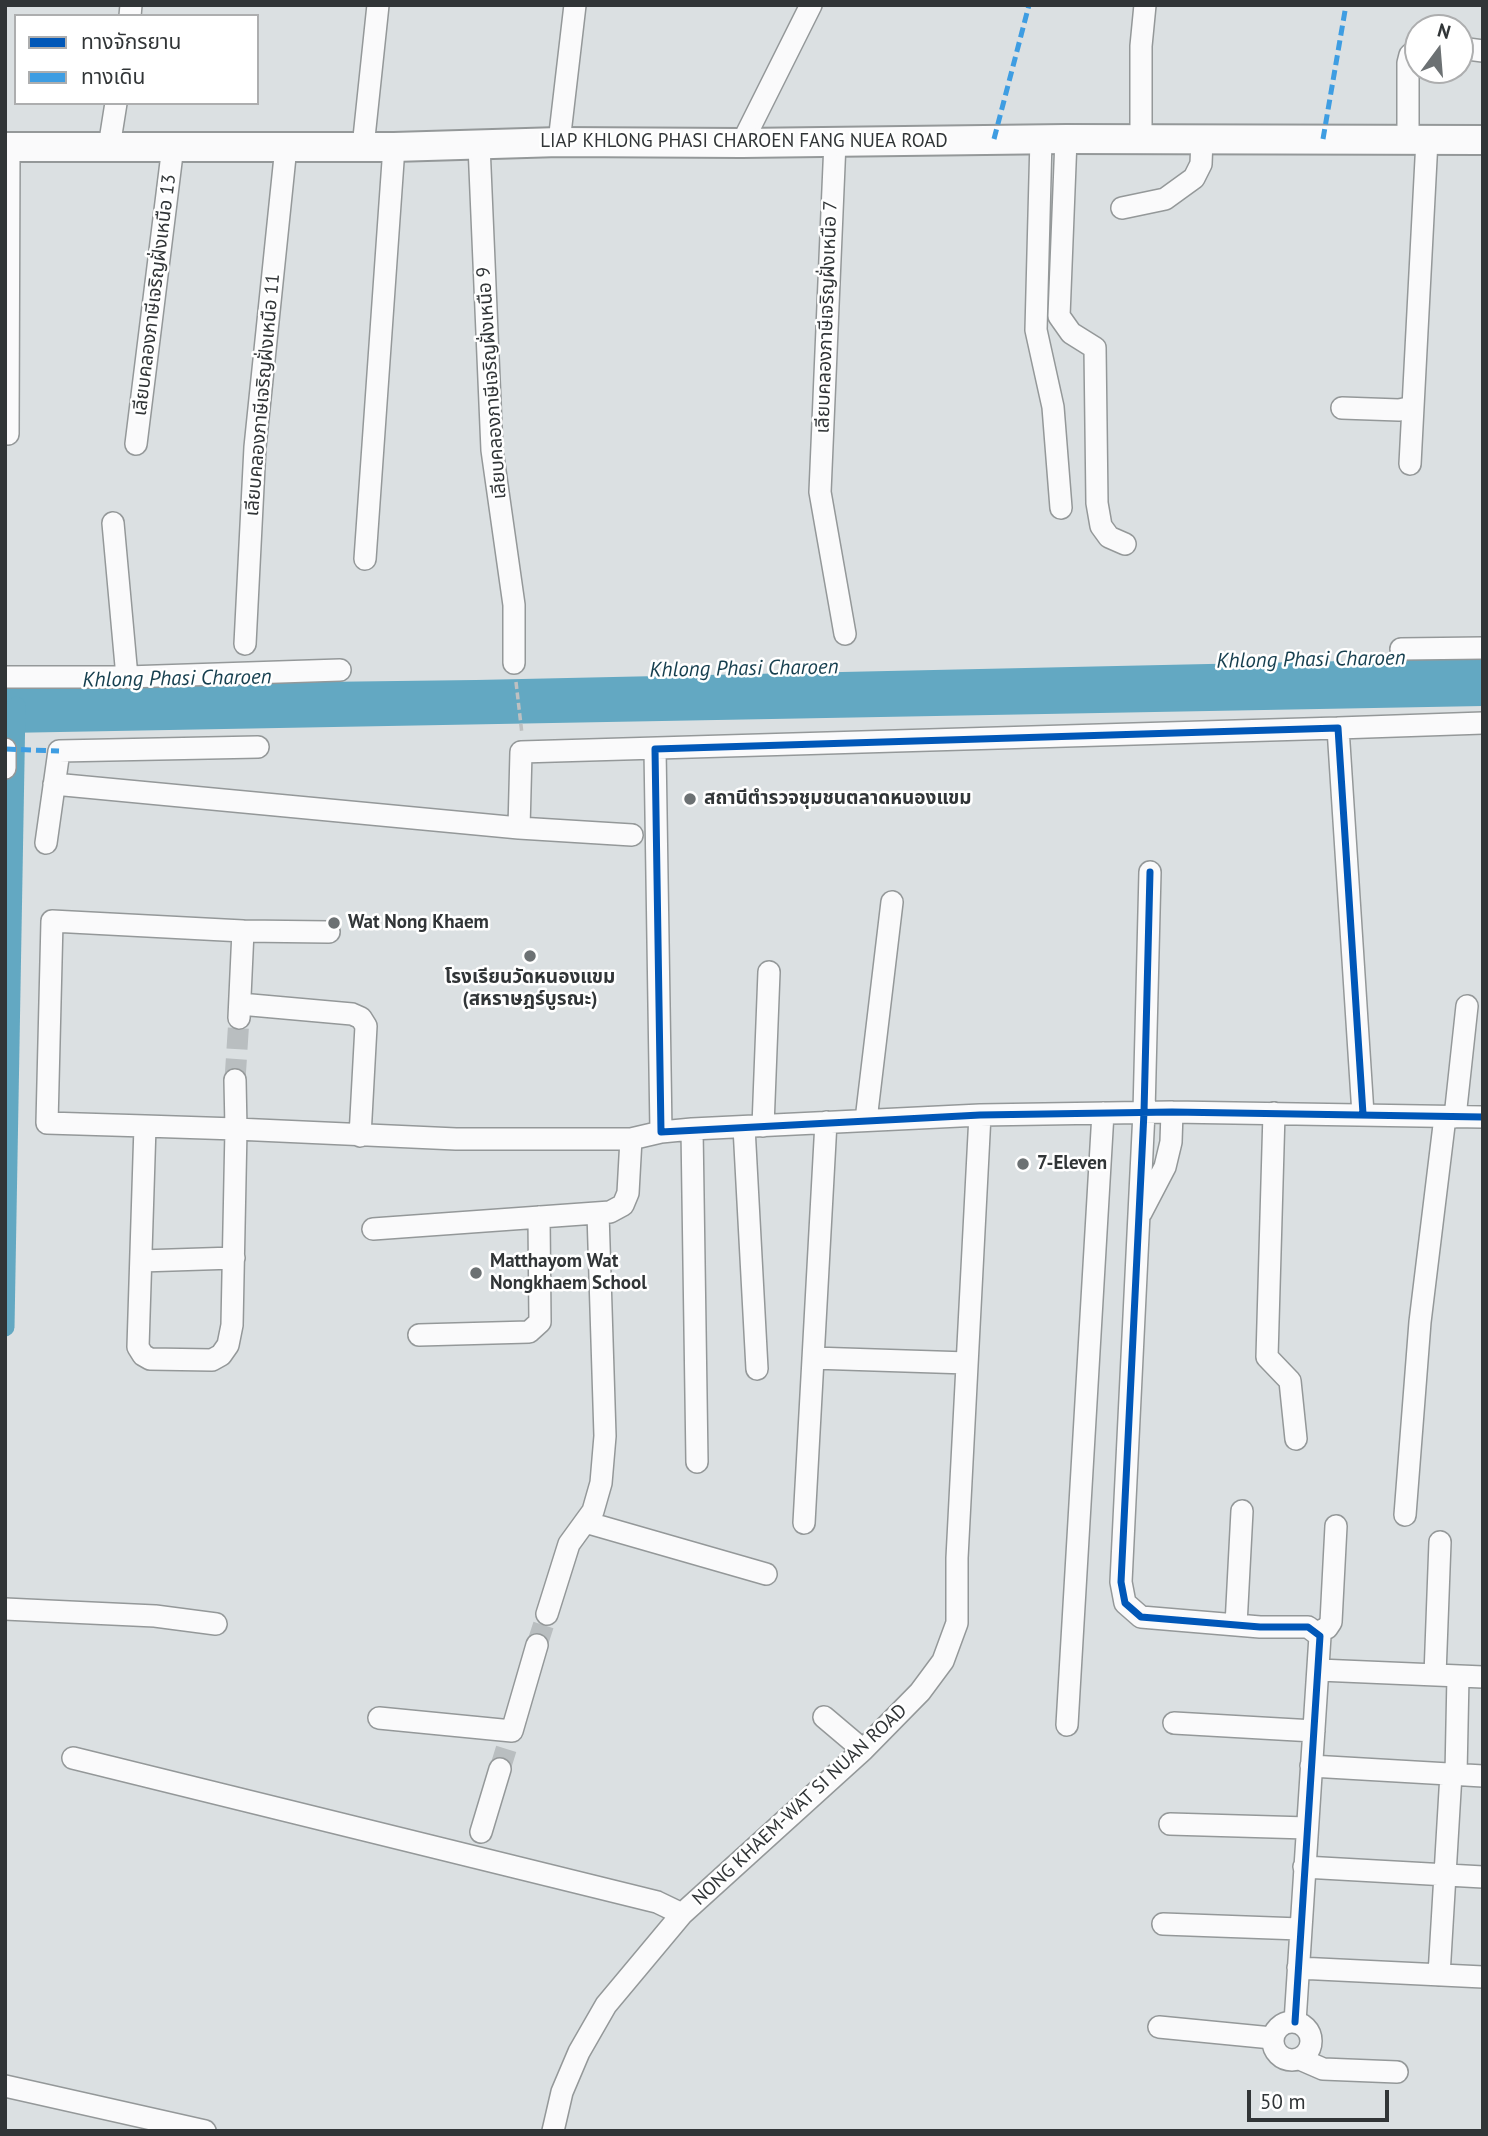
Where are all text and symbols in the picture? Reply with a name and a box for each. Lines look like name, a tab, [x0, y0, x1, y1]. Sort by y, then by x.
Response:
legend	[14, 14, 259, 105]
north arrow	[1404, 14, 1474, 84]
text: N	[1435, 17, 1454, 44]
text: ทางจักรยาน	[81, 28, 182, 55]
text: ทางเดิน	[81, 63, 145, 90]
street label: LIAP KHLONG PHASI CHAROEN FANG NUEA ROAD	[540, 131, 948, 153]
street label: เลียบคลองภาษีเจริญฝั่งเหนือ 13	[129, 173, 181, 417]
street label: เลียบคลองภาษีเจริญฝั่งเหนือ 7	[812, 200, 842, 434]
street label: เลียบคลองภาษีเจริญฝั่งเหนือ 9	[473, 266, 511, 500]
street label: เลียบคลองภาษีเจริญฝั่งเหนือ 11	[241, 273, 285, 517]
water label: Khlong Phasi Charoen	[1216, 646, 1406, 674]
water label: Khlong Phasi Charoen	[649, 655, 839, 683]
water label: Khlong Phasi Charoen	[82, 665, 272, 693]
place label: สถานีตำรวจชุมชนตลาดหนองแขม	[704, 788, 972, 810]
marker: สถานีตำรวจชุมชนตลาดหนองแขม	[682, 791, 698, 807]
place label: Wat Nong Khaem	[348, 912, 489, 934]
marker: Wat Nong Khaem	[326, 915, 342, 931]
marker: โรงเรียนวัดหนองแขม (สหราษฎร์บูรณะ)	[522, 948, 538, 964]
place label: โรงเรียนวัดหนองแขม (สหราษฎร์บูรณะ)	[445, 967, 615, 1011]
place label: 7-Eleven	[1037, 1153, 1107, 1175]
marker: 7-Eleven	[1015, 1156, 1031, 1172]
place label: Matthayom Wat Nongkhaem School	[490, 1251, 647, 1295]
marker: Matthayom Wat Nongkhaem School	[468, 1265, 484, 1281]
street label: NONG KHAEM-WAT SI NUAN ROAD	[688, 1700, 912, 1910]
scale bar	[1250, 2076, 1392, 2120]
text: 50 m	[1260, 2088, 1306, 2115]

